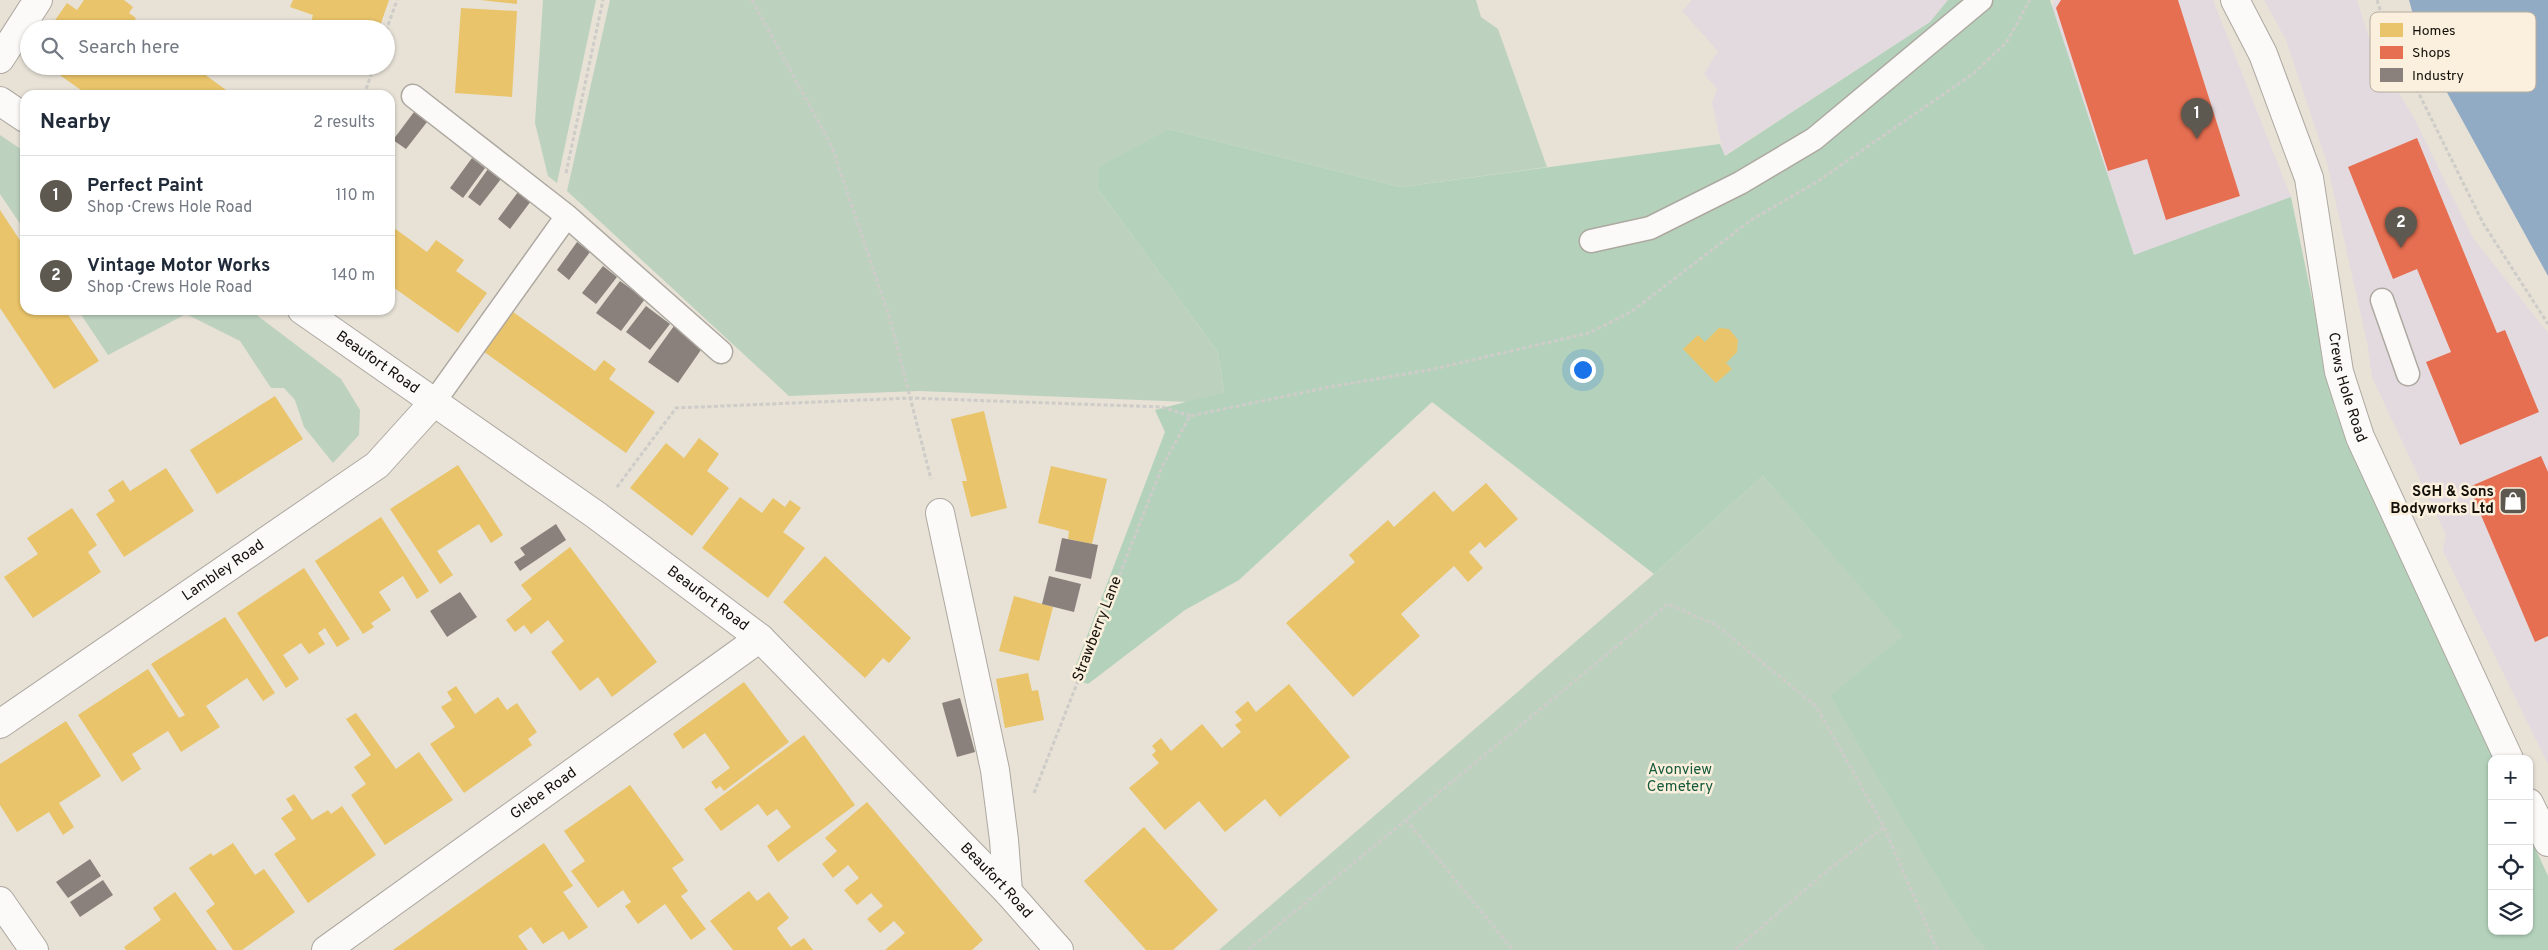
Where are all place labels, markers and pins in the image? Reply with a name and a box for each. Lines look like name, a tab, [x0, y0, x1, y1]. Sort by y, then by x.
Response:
pin: 1	[2181, 98, 2213, 139]
pin: 2	[2385, 207, 2417, 248]
place label: SGH & Sons Bodyworks Ltd	[2390, 483, 2494, 519]
shop icon: SGH & Sons Bodyworks Ltd	[2498, 486, 2528, 516]

